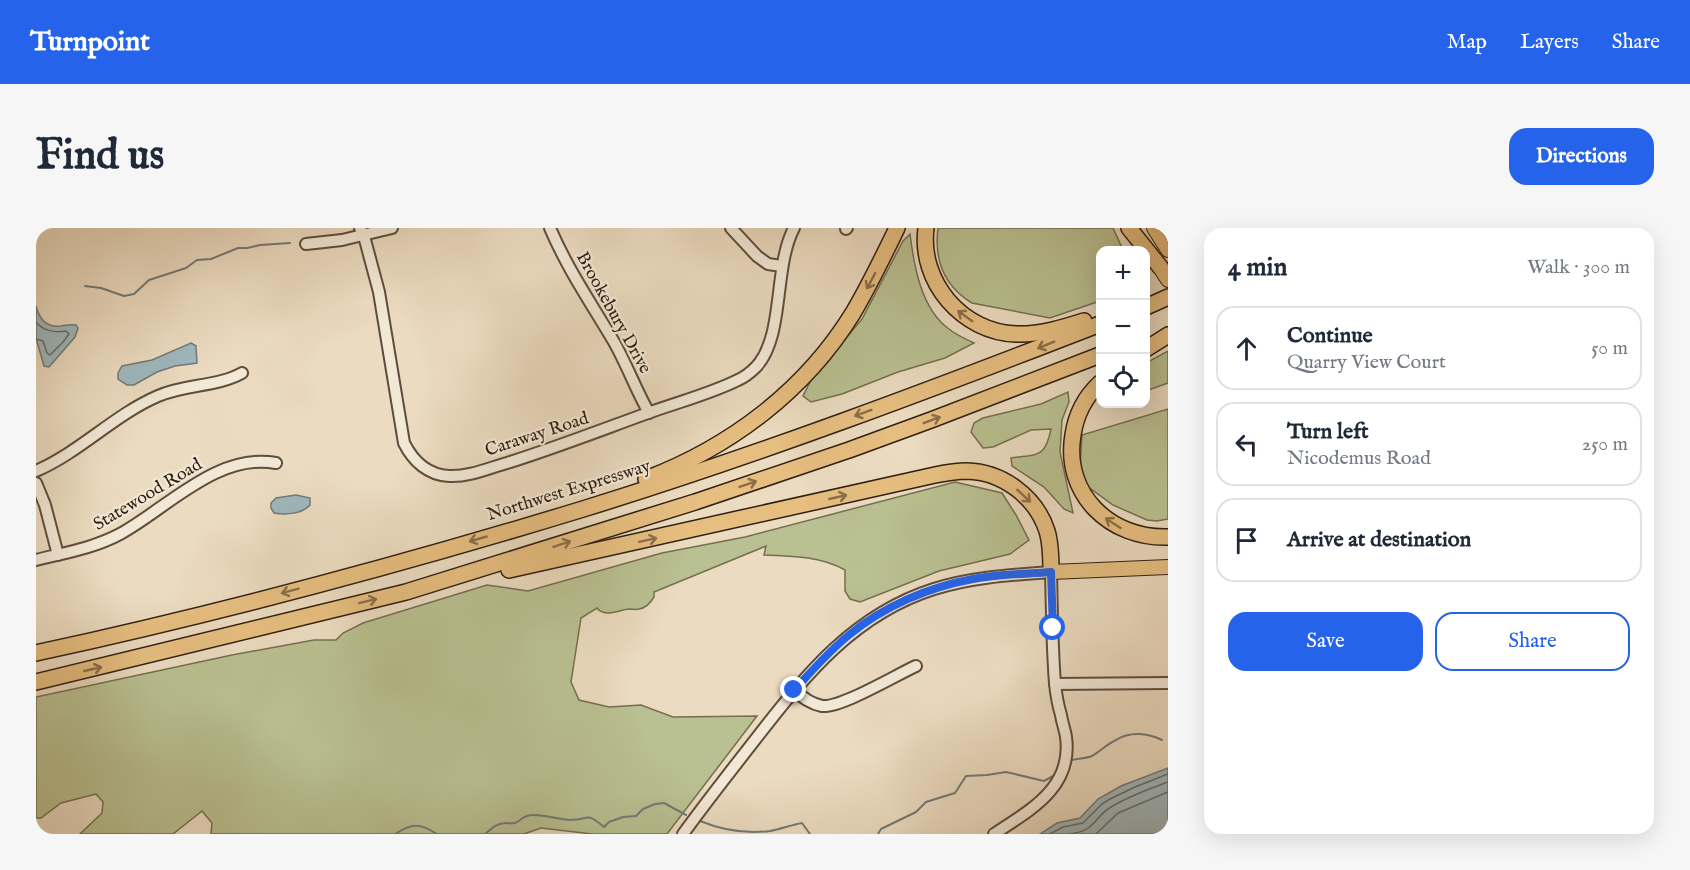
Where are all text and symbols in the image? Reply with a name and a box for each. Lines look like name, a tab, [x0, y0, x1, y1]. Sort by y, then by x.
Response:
text: Turnpoint	[30, 25, 150, 60]
text: Map	[1447, 29, 1487, 56]
text: Layers	[1520, 29, 1579, 56]
text: Share	[1612, 29, 1660, 56]
button: Directions	[1509, 128, 1654, 185]
text: Find us	[36, 130, 164, 183]
map controls	[1096, 246, 1150, 408]
button: +	[1096, 246, 1150, 300]
street label: Brookebury Drive	[570, 248, 656, 378]
text: 4 min	[1228, 251, 1287, 284]
text: Walk · 300 m	[1527, 255, 1630, 280]
one-way arrow	[865, 271, 876, 289]
button: −	[1096, 300, 1150, 354]
one-way arrow	[957, 310, 973, 322]
text: Continue	[1287, 322, 1373, 350]
icon: ahead	[1230, 332, 1263, 365]
text: 50 m	[1591, 336, 1628, 361]
one-way arrow	[1037, 341, 1056, 352]
text: Quarry View Court	[1287, 350, 1446, 375]
button: locate	[1096, 354, 1150, 408]
street label: Caraway Road	[482, 407, 592, 463]
one-way arrow	[854, 409, 873, 420]
one-way arrow	[922, 413, 941, 424]
text: Turn left	[1287, 418, 1369, 446]
icon: left	[1230, 428, 1263, 461]
text: 250 m	[1582, 432, 1628, 457]
text: Nicodemus Road	[1287, 446, 1431, 471]
street label: Statewood Road	[89, 453, 207, 537]
street label: Northwest Expressway	[484, 455, 654, 527]
one-way arrow	[738, 478, 757, 489]
one-way arrow	[1016, 488, 1031, 503]
one-way arrow	[828, 490, 847, 502]
one-way arrow	[1104, 516, 1121, 529]
icon: arrive	[1230, 524, 1263, 557]
text: Arrive at destination	[1287, 526, 1471, 554]
one-way arrow	[638, 533, 657, 545]
one-way arrow	[469, 534, 488, 545]
one-way arrow	[552, 537, 571, 548]
one-way arrow	[281, 586, 300, 597]
one-way arrow	[358, 595, 377, 607]
button: Save	[1228, 612, 1423, 671]
button: Share	[1435, 612, 1630, 671]
route start	[1039, 614, 1065, 640]
one-way arrow	[83, 663, 102, 674]
route end	[780, 676, 806, 702]

